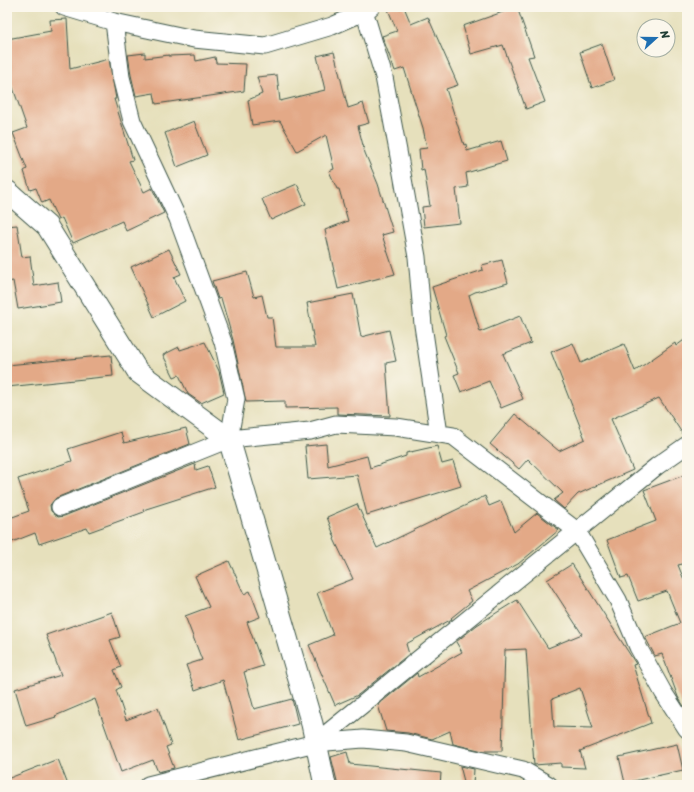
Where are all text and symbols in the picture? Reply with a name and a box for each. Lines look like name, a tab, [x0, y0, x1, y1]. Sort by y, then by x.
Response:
north arrow	[636, 18, 676, 58]
text: N	[654, 27, 675, 42]

